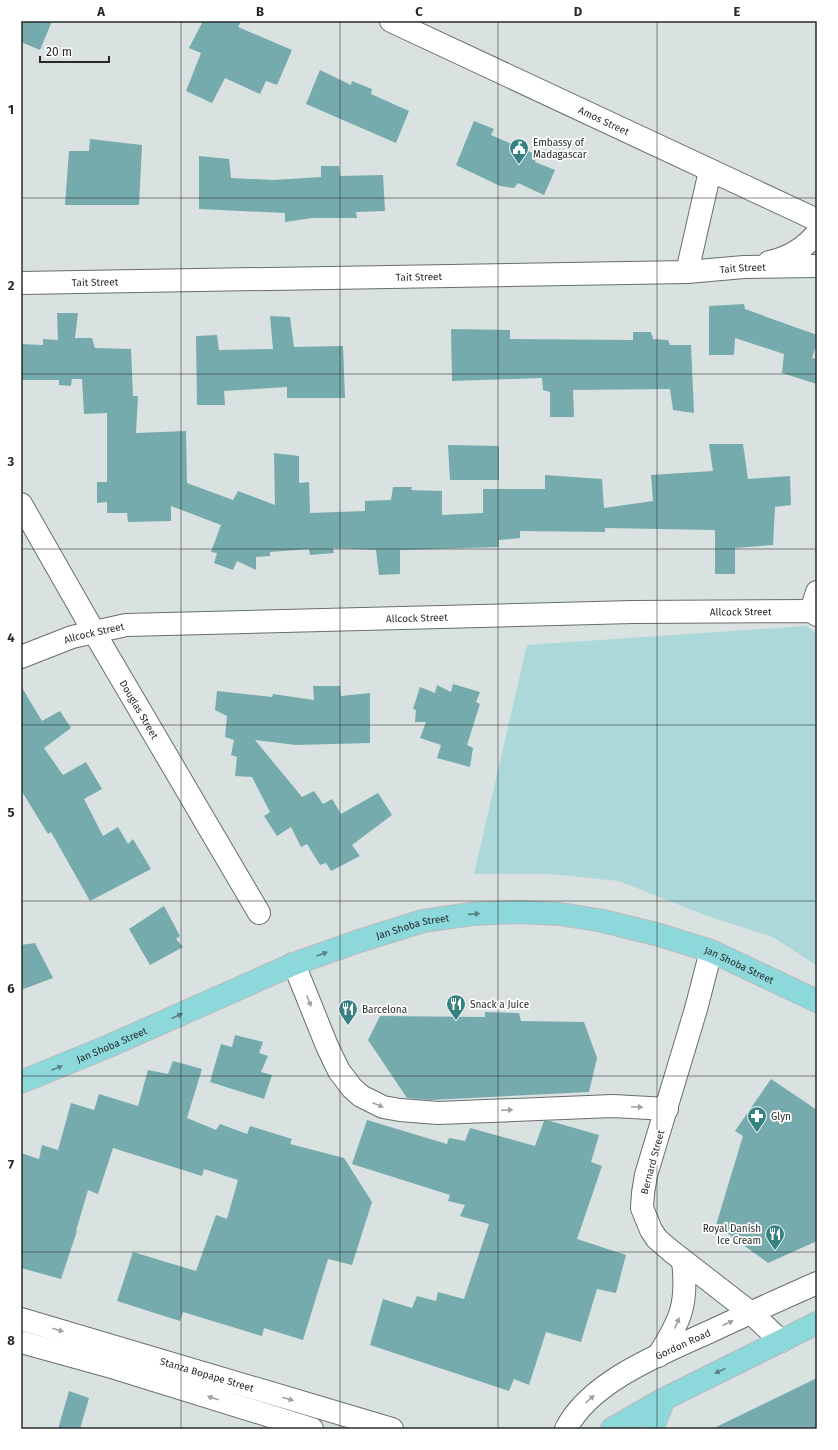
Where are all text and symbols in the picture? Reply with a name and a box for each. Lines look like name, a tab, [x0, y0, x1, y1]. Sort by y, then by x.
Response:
text: A	[96, 4, 105, 19]
text: B	[256, 4, 264, 19]
text: C	[415, 4, 423, 19]
text: D	[574, 4, 583, 19]
text: E	[734, 4, 741, 19]
scale bar	[40, 38, 109, 64]
text: 20 m	[46, 45, 72, 59]
text: 1	[8, 102, 14, 117]
street label: Amos Street	[576, 104, 631, 139]
public building icon: Embassy of Madagascar	[508, 137, 530, 165]
place label: Embassy of Madagascar	[533, 137, 587, 161]
street label: Tait Street	[719, 262, 766, 276]
street label: Tait Street	[396, 271, 443, 284]
street label: Tait Street	[72, 276, 119, 289]
text: 2	[8, 278, 15, 293]
text: 3	[7, 454, 15, 469]
street label: Allcock Street	[710, 606, 772, 619]
street label: Allcock Street	[386, 612, 448, 625]
street label: Allcock Street	[62, 621, 126, 647]
text: 4	[7, 630, 15, 645]
street label: Douglas Street	[117, 678, 161, 742]
text: 5	[8, 805, 15, 820]
one-way arrow	[468, 911, 480, 918]
street label: Jan Shoba Street	[375, 912, 450, 942]
street label: Jan Shoba Street	[703, 944, 776, 987]
one-way arrow	[316, 951, 328, 957]
text: 6	[7, 981, 15, 996]
restaurant icon: Snack a Juice	[445, 993, 467, 1021]
one-way arrow	[306, 995, 312, 1007]
restaurant icon: Barcelona	[337, 998, 359, 1026]
place label: Snack a Juice	[470, 999, 529, 1011]
place label: Barcelona	[362, 1004, 407, 1016]
one-way arrow	[171, 1013, 182, 1019]
street label: Jan Shoba Street	[75, 1025, 149, 1066]
one-way arrow	[52, 1064, 64, 1070]
one-way arrow	[373, 1102, 384, 1108]
one-way arrow	[631, 1104, 643, 1111]
pharmacy icon: Glyn	[746, 1105, 768, 1133]
one-way arrow	[501, 1107, 514, 1113]
place label: Glyn	[771, 1111, 791, 1123]
street label: Bernard Street	[639, 1128, 667, 1196]
text: 7	[8, 1157, 14, 1172]
place label: Royal Danish Ice Cream	[703, 1223, 761, 1247]
restaurant icon: Royal Danish Ice Cream	[764, 1223, 786, 1251]
one-way arrow	[674, 1317, 680, 1329]
one-way arrow	[723, 1320, 734, 1326]
one-way arrow	[53, 1327, 65, 1333]
street label: Gordon Road	[654, 1327, 713, 1363]
text: 8	[7, 1333, 15, 1348]
street label: Stanza Bopape Street	[158, 1356, 255, 1395]
one-way arrow	[715, 1367, 726, 1374]
one-way arrow	[585, 1394, 595, 1403]
one-way arrow	[207, 1395, 219, 1401]
one-way arrow	[282, 1396, 294, 1402]

